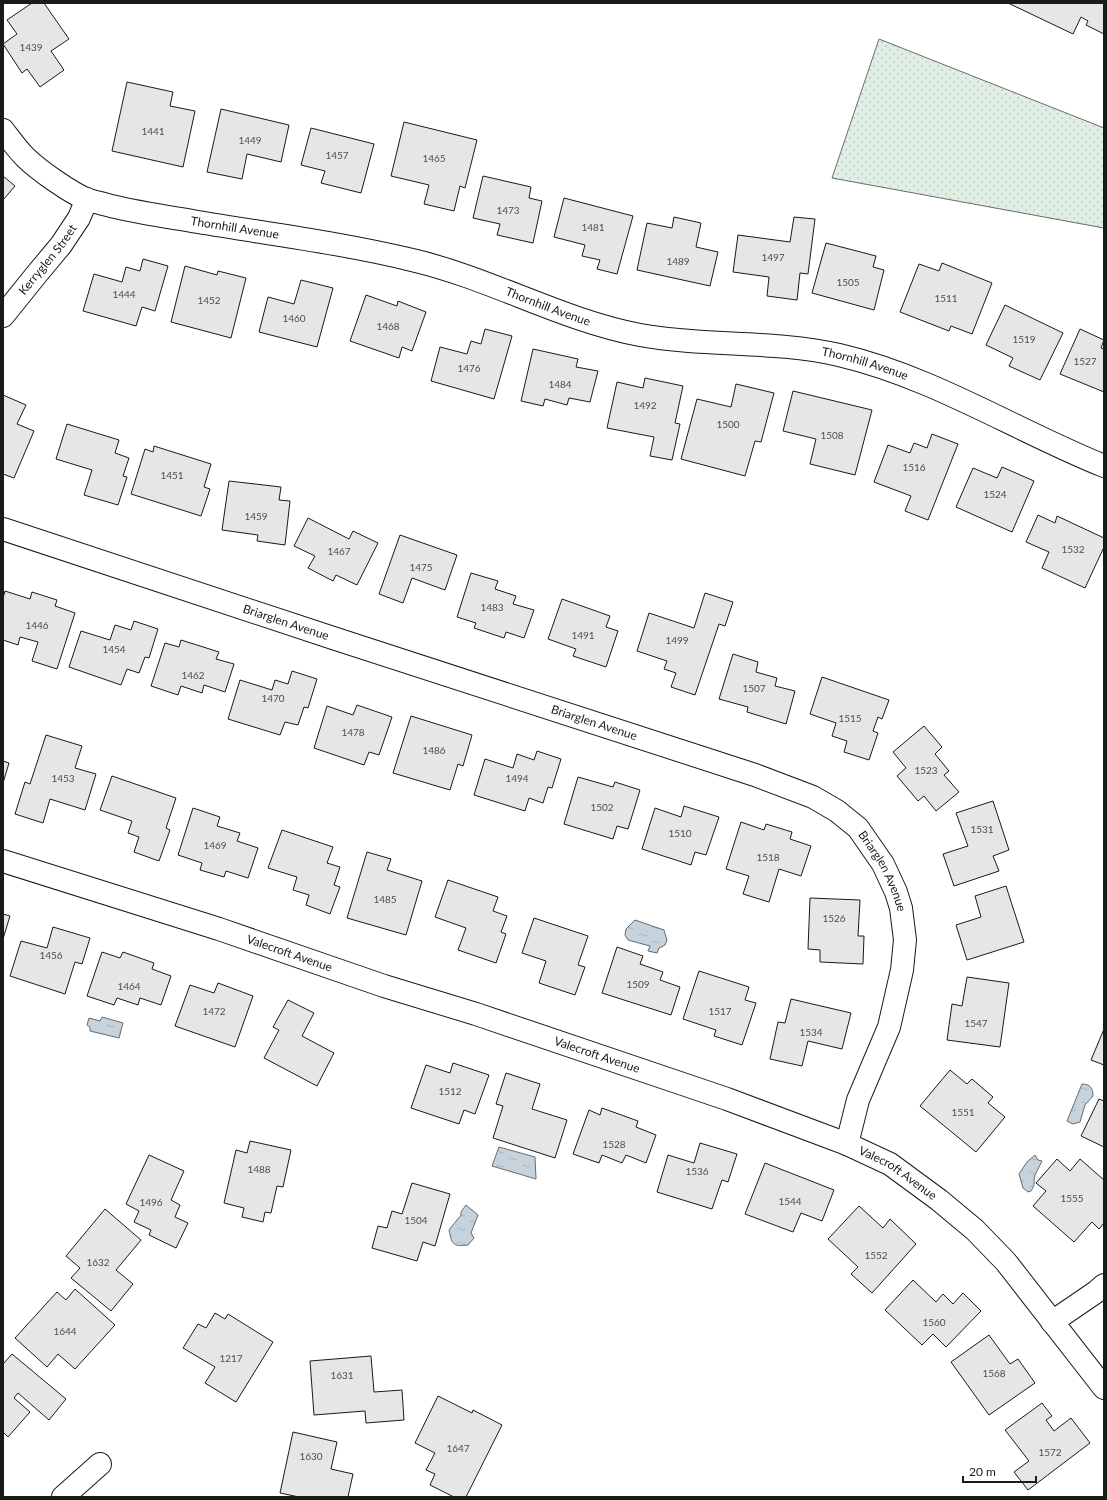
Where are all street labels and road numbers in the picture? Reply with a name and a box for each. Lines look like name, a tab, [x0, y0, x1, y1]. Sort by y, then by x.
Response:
street label: Thornhill Avenue	[190, 213, 280, 242]
street label: Kerryglen Street	[15, 221, 80, 298]
street label: Thornhill Avenue	[504, 284, 592, 329]
street label: Thornhill Avenue	[821, 344, 911, 383]
street label: Briarglen Avenue	[241, 601, 331, 643]
street label: Briarglen Avenue	[549, 701, 639, 743]
street label: Briarglen Avenue	[855, 828, 909, 912]
street label: Valecroft Avenue	[245, 931, 334, 975]
street label: Valecroft Avenue	[552, 1033, 642, 1076]
street label: Valecroft Avenue	[857, 1143, 940, 1203]

